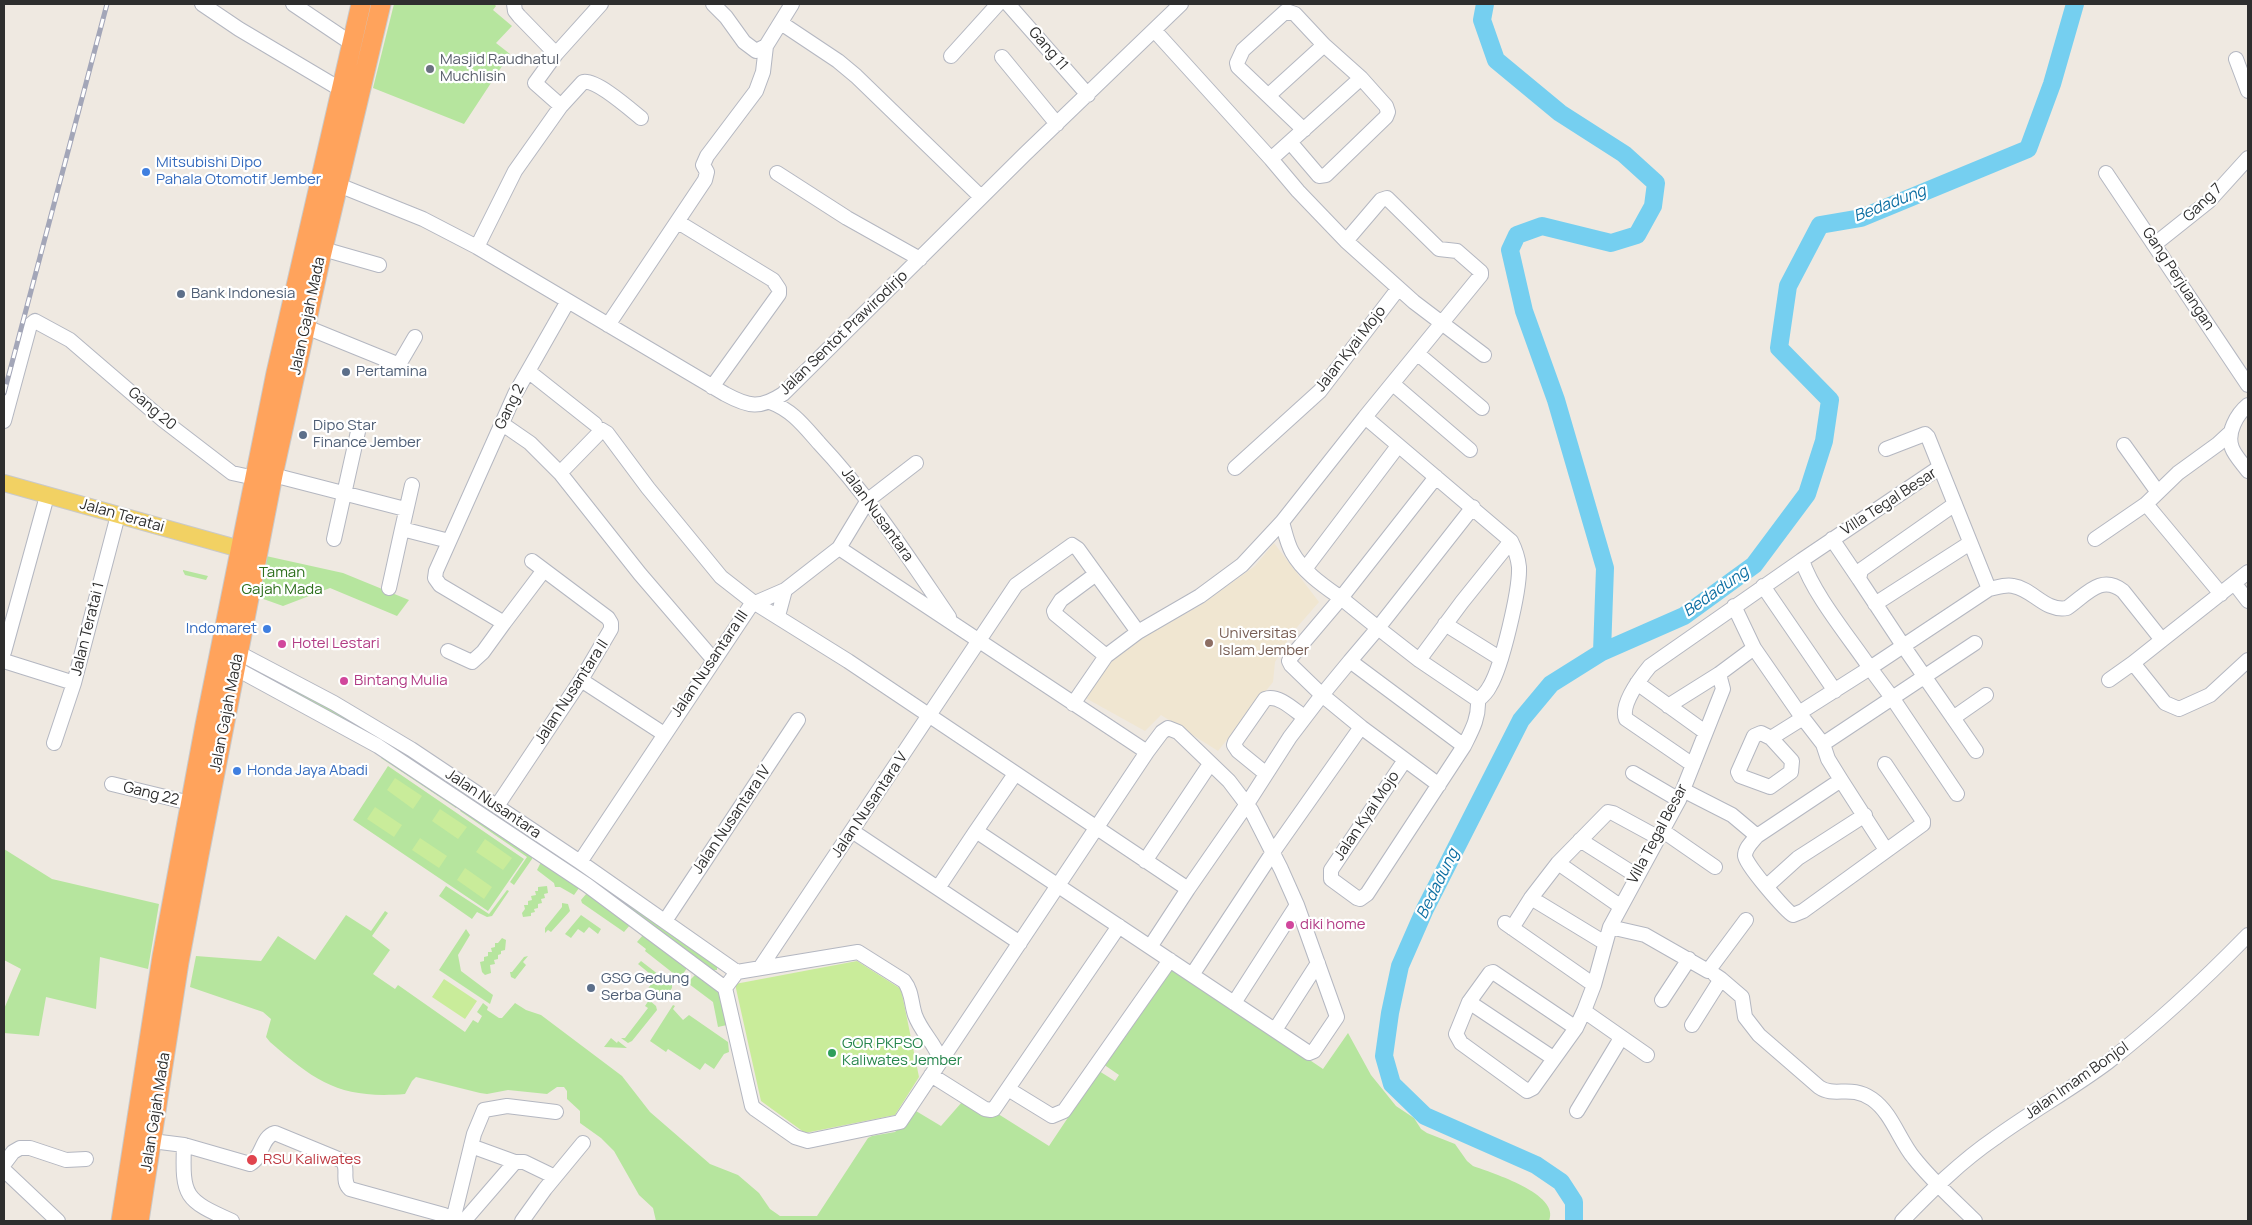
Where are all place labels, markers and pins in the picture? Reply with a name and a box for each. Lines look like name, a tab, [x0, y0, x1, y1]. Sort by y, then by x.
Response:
place label: Masjid Raudhatul Muchlisin	[440, 51, 559, 86]
marker: Masjid Raudhatul Muchlisin	[424, 63, 436, 75]
place label: Mitsubishi Dipo Pahala Otomotif Jember	[156, 154, 321, 189]
marker: Mitsubishi Dipo Pahala Otomotif Jember	[140, 166, 152, 178]
place label: Bank Indonesia	[191, 285, 295, 303]
marker: Bank Indonesia	[175, 288, 187, 300]
place label: Pertamina	[356, 363, 427, 381]
marker: Pertamina	[340, 366, 352, 378]
place label: Dipo Star Finance Jember	[313, 417, 421, 452]
marker: Dipo Star Finance Jember	[297, 429, 309, 441]
place label: Indomaret	[186, 620, 257, 638]
marker: Indomaret	[261, 623, 273, 635]
place label: Universitas Islam Jember	[1219, 625, 1309, 660]
place label: Hotel Lestari	[292, 635, 380, 653]
marker: Universitas Islam Jember	[1203, 637, 1215, 649]
marker: Hotel Lestari	[276, 638, 288, 650]
place label: Bintang Mulia	[354, 672, 448, 690]
marker: Bintang Mulia	[338, 675, 350, 687]
place label: Honda Jaya Abadi	[247, 762, 368, 780]
marker: Honda Jaya Abadi	[231, 765, 243, 777]
place label: diki home	[1300, 916, 1366, 934]
marker: diki home	[1284, 919, 1296, 931]
place label: GSG Gedung Serba Guna	[601, 970, 689, 1005]
marker: GSG Gedung Serba Guna	[585, 982, 597, 994]
place label: GOR PKPSO Kaliwates Jember	[842, 1035, 962, 1070]
marker: GOR PKPSO Kaliwates Jember	[826, 1047, 838, 1059]
place label: RSU Kaliwates	[263, 1151, 361, 1169]
marker: RSU Kaliwates	[245, 1153, 259, 1167]

